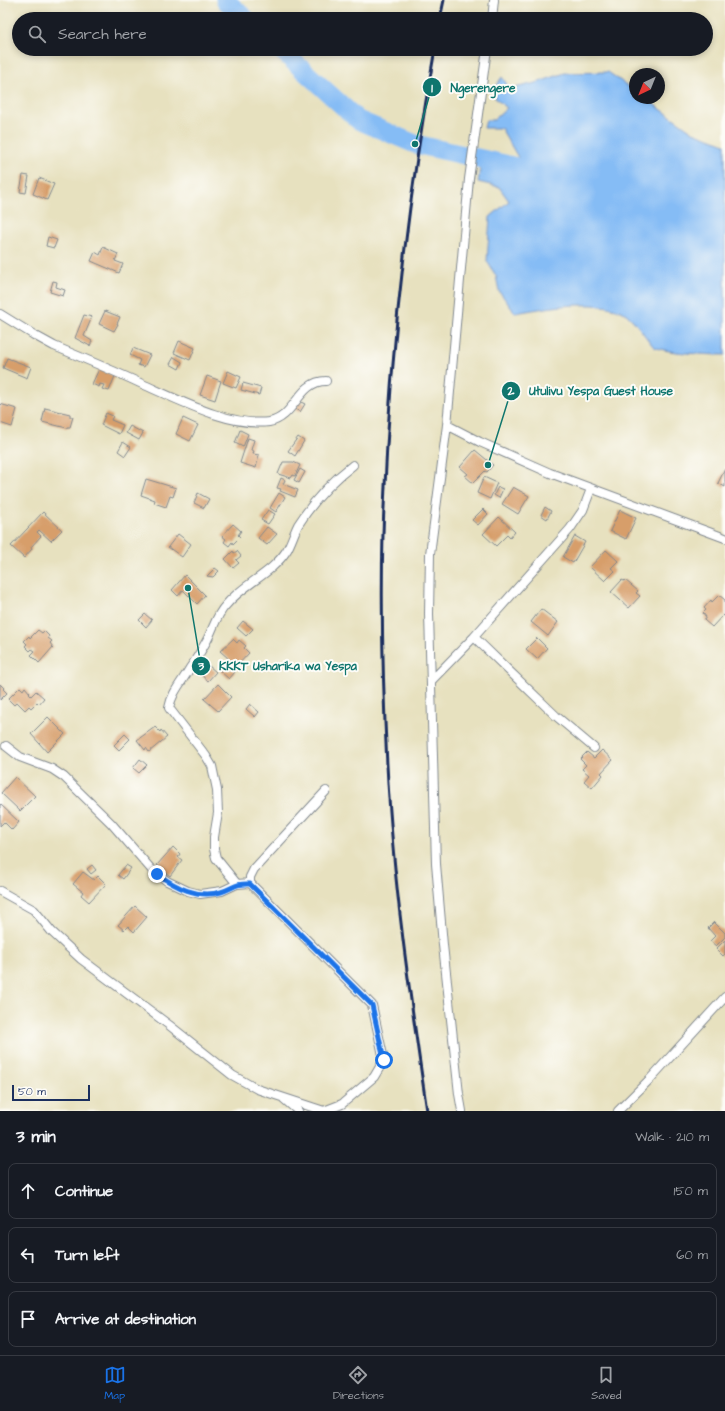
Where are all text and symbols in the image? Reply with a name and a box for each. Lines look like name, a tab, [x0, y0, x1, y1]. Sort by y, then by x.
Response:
search box	[12, 12, 713, 56]
icon: search	[26, 23, 48, 45]
text: Search here	[58, 24, 147, 45]
north arrow	[629, 68, 665, 104]
callout: Ngerengere	[422, 75, 523, 99]
text: 1	[431, 80, 433, 97]
text: Ngerengere	[450, 80, 516, 99]
callout: Utulivu Yespa Guest House	[501, 379, 681, 403]
text: 2	[507, 383, 515, 400]
text: Utulivu Yespa Guest House	[528, 383, 674, 401]
callout: KKKT Usharika wa Yespa	[191, 654, 365, 678]
text: 3	[197, 658, 205, 675]
text: KKKT Usharika wa Yespa	[219, 658, 358, 676]
route end	[148, 865, 166, 883]
route start	[375, 1051, 393, 1069]
scale bar	[12, 1083, 90, 1102]
text: 50 m	[18, 1084, 46, 1099]
text: 3 min	[16, 1125, 56, 1149]
text: Walk · 210 m	[635, 1128, 709, 1146]
icon: ahead	[17, 1180, 39, 1202]
text: Continue	[55, 1181, 113, 1202]
text: 150 m	[674, 1182, 708, 1200]
icon: left	[17, 1244, 39, 1266]
text: Turn left	[55, 1245, 119, 1266]
text: 60 m	[676, 1246, 708, 1264]
icon: arrive	[17, 1308, 39, 1330]
text: Arrive at destination	[55, 1309, 196, 1330]
tab: Map	[104, 1364, 126, 1403]
tab: Directions	[333, 1364, 384, 1403]
tab: Saved	[591, 1364, 621, 1403]

